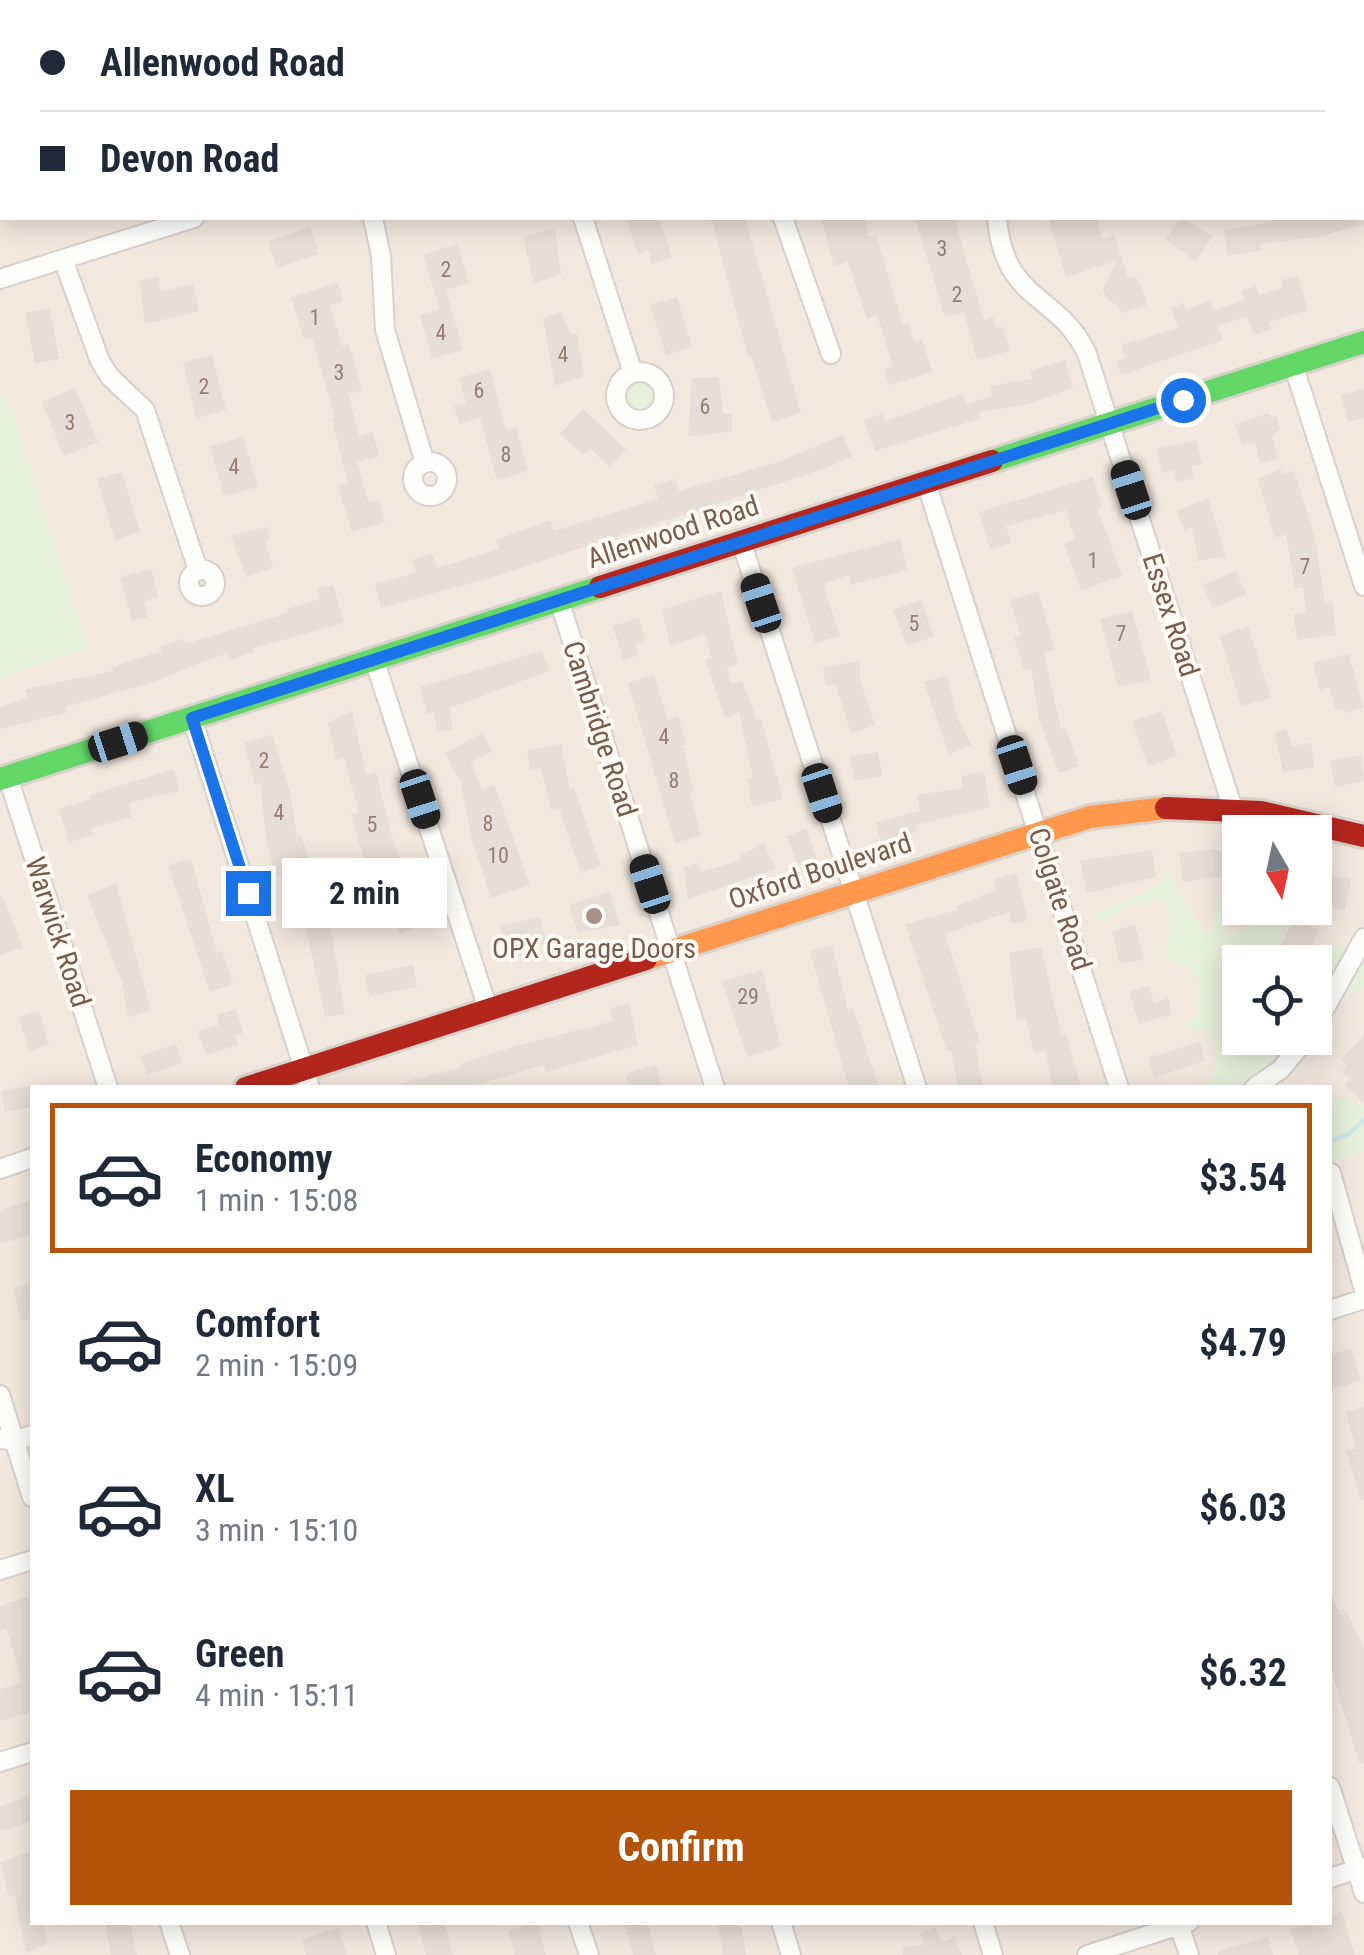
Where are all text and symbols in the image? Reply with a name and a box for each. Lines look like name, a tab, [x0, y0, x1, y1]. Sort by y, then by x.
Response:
text: Allenwood Road	[100, 41, 345, 85]
text: Devon Road	[100, 137, 279, 181]
house number: 3	[937, 236, 947, 261]
house number: 2	[441, 257, 451, 282]
house number: 2	[952, 282, 962, 307]
house number: 1	[310, 305, 320, 330]
house number: 4	[436, 320, 447, 345]
house number: 4	[558, 342, 569, 367]
house number: 3	[334, 360, 344, 385]
house number: 2	[199, 374, 209, 399]
house number: 6	[474, 378, 484, 403]
route start	[1161, 378, 1206, 423]
house number: 6	[700, 394, 710, 419]
house number: 3	[65, 410, 75, 435]
house number: 8	[501, 442, 511, 467]
house number: 4	[229, 454, 240, 479]
car	[1107, 457, 1155, 523]
street label: Allenwood Road	[583, 489, 763, 575]
house number: 1	[1088, 548, 1098, 573]
street label: Essex Road	[1136, 549, 1206, 681]
house number: 7	[1300, 554, 1310, 579]
car	[737, 570, 785, 636]
house number: 5	[909, 611, 919, 636]
house number: 7	[1116, 621, 1126, 646]
street label: Cambridge Road	[556, 637, 644, 821]
car	[85, 718, 151, 766]
house number: 4	[659, 724, 670, 749]
car	[993, 732, 1041, 798]
house number: 2	[259, 748, 269, 773]
car	[798, 760, 846, 826]
car	[396, 766, 444, 832]
house number: 8	[669, 768, 679, 793]
house number: 4	[274, 800, 285, 825]
house number: 8	[483, 811, 493, 836]
house number: 5	[367, 812, 377, 837]
north arrow	[1222, 815, 1332, 925]
map controls	[1222, 815, 1332, 1055]
street label: Colgate Road	[1021, 824, 1099, 974]
street label: Oxford Boulevard	[724, 826, 916, 916]
house number: 10	[487, 843, 509, 868]
car	[626, 851, 674, 917]
street label: Warwick Road	[18, 853, 98, 1011]
callout: 2 min	[283, 858, 448, 928]
route end	[226, 871, 271, 916]
text: 2 min	[329, 874, 400, 912]
marker: OPX Garage Doors	[583, 905, 605, 927]
place label: OPX Garage Doors	[492, 932, 696, 965]
button: locate	[1222, 945, 1332, 1055]
house number: 29	[737, 984, 759, 1009]
icon: car	[75, 1133, 165, 1223]
text: Economy	[195, 1137, 332, 1181]
text: $3.54	[1199, 1156, 1287, 1200]
text: 1 min · 15:08	[195, 1181, 358, 1219]
icon: car	[75, 1298, 165, 1388]
text: Comfort	[195, 1302, 320, 1346]
text: $4.79	[1199, 1321, 1287, 1365]
text: 2 min · 15:09	[195, 1346, 358, 1384]
icon: car	[75, 1463, 165, 1553]
text: XL	[195, 1467, 234, 1511]
text: $6.03	[1199, 1486, 1287, 1530]
text: 3 min · 15:10	[195, 1511, 358, 1549]
icon: car	[75, 1628, 165, 1718]
text: Green	[195, 1632, 285, 1676]
text: $6.32	[1199, 1651, 1287, 1695]
text: 4 min · 15:11	[195, 1676, 358, 1714]
button: Confirm	[70, 1790, 1292, 1905]

